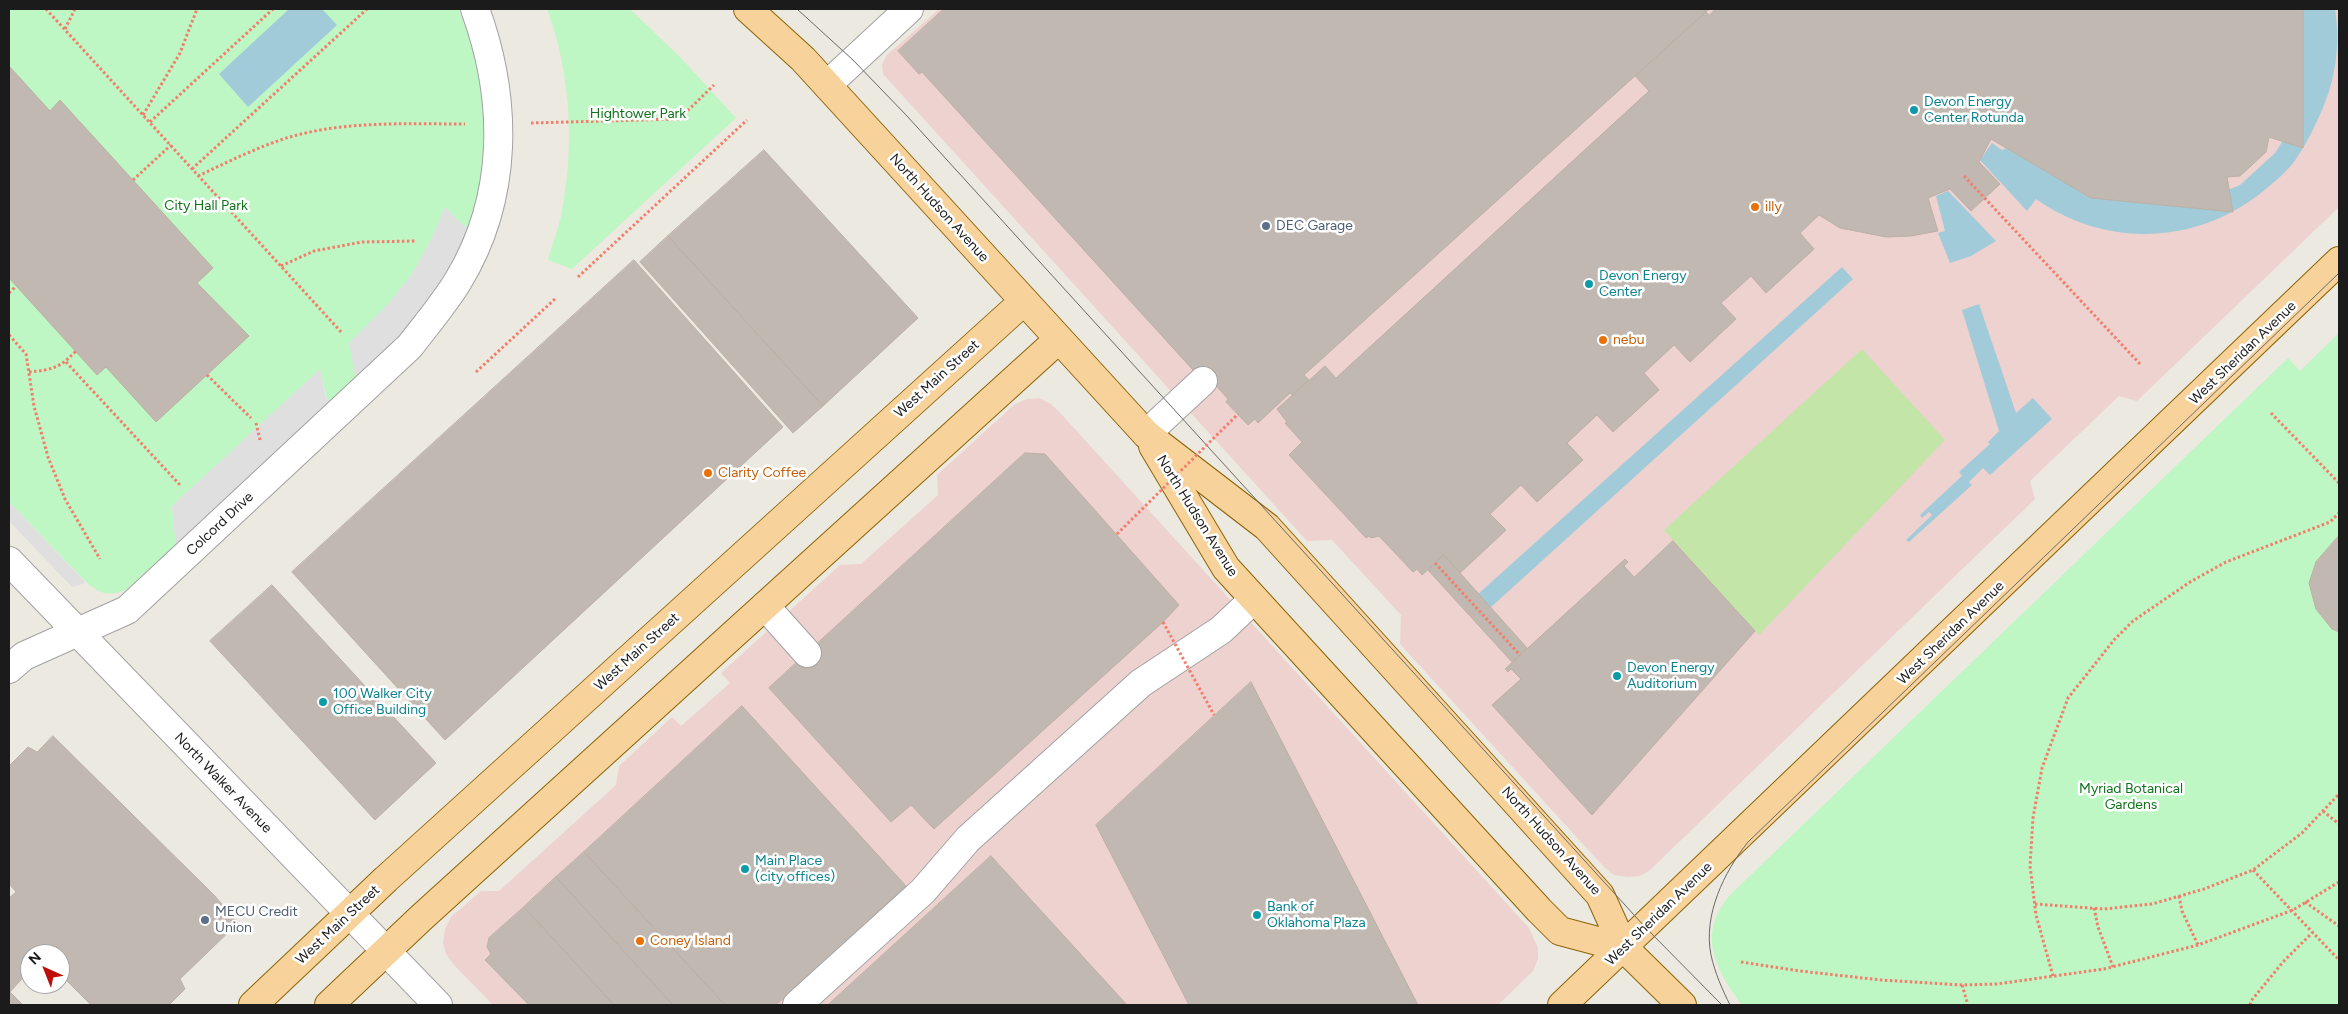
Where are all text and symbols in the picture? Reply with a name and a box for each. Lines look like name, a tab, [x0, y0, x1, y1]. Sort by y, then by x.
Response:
place label: Devon Energy Center Rotunda	[1924, 94, 2024, 126]
marker: Devon Energy Center Rotunda	[1908, 104, 1920, 116]
park label: Hightower Park	[590, 106, 686, 122]
street label: North Hudson Avenue	[886, 150, 992, 266]
park label: City Hall Park	[164, 198, 248, 214]
place label: illy	[1765, 199, 1782, 215]
marker: illy	[1749, 201, 1761, 213]
place label: DEC Garage	[1276, 218, 1353, 234]
marker: DEC Garage	[1260, 220, 1272, 232]
place label: Devon Energy Center	[1599, 268, 1687, 300]
marker: Devon Energy Center	[1583, 278, 1595, 290]
street label: West Sheridan Avenue	[2186, 298, 2300, 408]
place label: nebu	[1613, 332, 1644, 348]
marker: nebu	[1597, 334, 1609, 346]
street label: West Main Street	[891, 336, 983, 422]
street label: North Hudson Avenue	[1153, 452, 1241, 580]
place label: Clarity Coffee	[718, 465, 806, 481]
marker: Clarity Coffee	[702, 467, 714, 479]
street label: Colcord Drive	[183, 489, 257, 559]
street label: West Sheridan Avenue	[1894, 578, 2008, 688]
street label: West Main Street	[591, 609, 683, 695]
place label: Devon Energy Auditorium	[1627, 660, 1715, 692]
marker: Devon Energy Auditorium	[1611, 670, 1623, 682]
place label: 100 Walker City Office Building	[333, 686, 432, 719]
marker: 100 Walker City Office Building	[317, 696, 329, 708]
street label: North Walker Avenue	[171, 729, 275, 837]
park label: Myriad Botanical Gardens	[2079, 781, 2183, 814]
street label: North Hudson Avenue	[1498, 783, 1604, 899]
place label: Main Place (city offices)	[755, 853, 835, 886]
street label: West Sheridan Avenue	[1602, 859, 1716, 969]
marker: Main Place (city offices)	[739, 863, 751, 875]
street label: West Main Street	[293, 882, 383, 968]
place label: Bank of Oklahoma Plaza	[1267, 899, 1366, 932]
place label: MECU Credit Union	[215, 904, 298, 936]
marker: Bank of Oklahoma Plaza	[1251, 909, 1263, 921]
marker: MECU Credit Union	[199, 914, 211, 926]
place label: Coney Island	[650, 933, 731, 949]
marker: Coney Island	[634, 935, 646, 947]
north arrow	[20, 944, 70, 994]
text: N	[25, 949, 45, 968]

